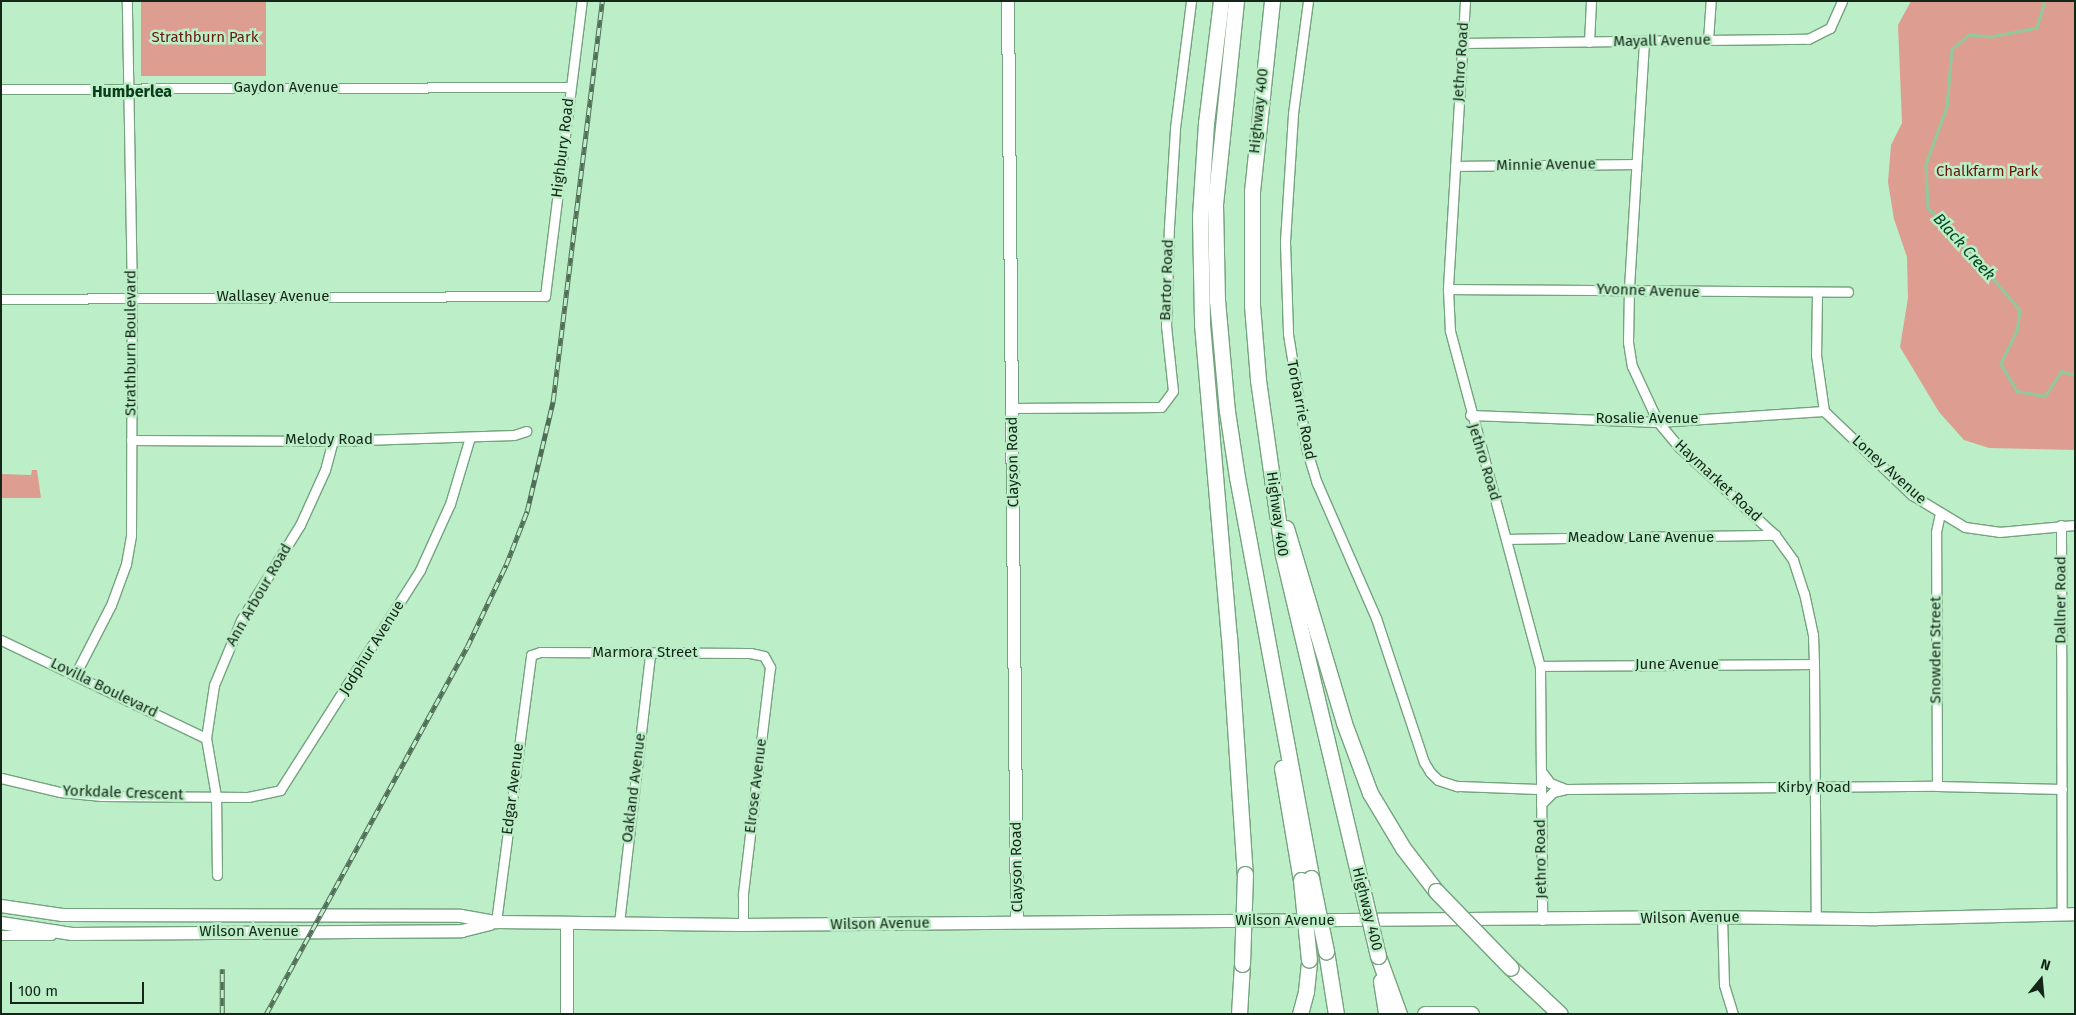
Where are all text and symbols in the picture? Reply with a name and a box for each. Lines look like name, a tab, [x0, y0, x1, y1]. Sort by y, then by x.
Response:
street label: Jethro Road	[1449, 22, 1473, 102]
park label: Strathburn Park	[152, 29, 258, 47]
street label: Mayall Avenue	[1613, 31, 1711, 51]
street label: Highway 400	[1246, 67, 1272, 155]
street label: Gaydon Avenue	[234, 79, 338, 97]
district label: Humberlea	[92, 82, 172, 102]
street label: Highbury Road	[548, 97, 578, 199]
street label: Minnie Avenue	[1496, 155, 1596, 175]
park label: Chalkfarm Park	[1936, 163, 2038, 181]
water label: Black Creek	[1929, 210, 1999, 284]
street label: Bartor Road	[1157, 239, 1177, 321]
street label: Strathburn Boulevard	[122, 270, 140, 416]
street label: Yvonne Avenue	[1596, 280, 1700, 302]
street label: Wallasey Avenue	[217, 288, 329, 306]
street label: Torbarrie Road	[1283, 359, 1319, 461]
street label: Rosalie Avenue	[1595, 410, 1699, 428]
street label: Clayson Road	[1003, 416, 1023, 508]
street label: Jethro Road	[1464, 421, 1504, 503]
street label: Melody Road	[285, 431, 373, 449]
street label: Loney Avenue	[1848, 432, 1930, 508]
street label: Haymarket Road	[1671, 436, 1765, 526]
street label: Highway 400	[1262, 470, 1292, 558]
street label: Meadow Lane Avenue	[1568, 529, 1714, 547]
street label: Ann Arbour Road	[222, 541, 296, 649]
street label: Dallner Road	[2052, 556, 2070, 644]
street label: Snowden Street	[1927, 596, 1945, 704]
street label: Jodphur Avenue	[336, 597, 408, 699]
street label: Marmora Street	[592, 644, 698, 662]
street label: Lovilla Boulevard	[48, 654, 160, 722]
street label: June Avenue	[1635, 656, 1719, 674]
street label: Oakland Avenue	[618, 732, 650, 844]
street label: Elrose Avenue	[741, 738, 771, 834]
street label: Edgar Avenue	[498, 742, 528, 836]
street label: Kirby Road	[1777, 779, 1851, 797]
street label: Yorkdale Crescent	[62, 782, 184, 804]
street label: Jethro Road	[1531, 819, 1551, 899]
street label: Clayson Road	[1007, 821, 1027, 913]
street label: Highway 400	[1348, 865, 1386, 953]
street label: Wilson Avenue	[1640, 908, 1740, 928]
street label: Wilson Avenue	[1235, 912, 1335, 930]
street label: Wilson Avenue	[830, 914, 930, 934]
street label: Wilson Avenue	[199, 923, 299, 941]
north arrow	[2016, 955, 2066, 1005]
text: N	[2039, 956, 2052, 975]
scale bar	[12, 972, 146, 1004]
text: 100 m	[18, 982, 58, 1000]

